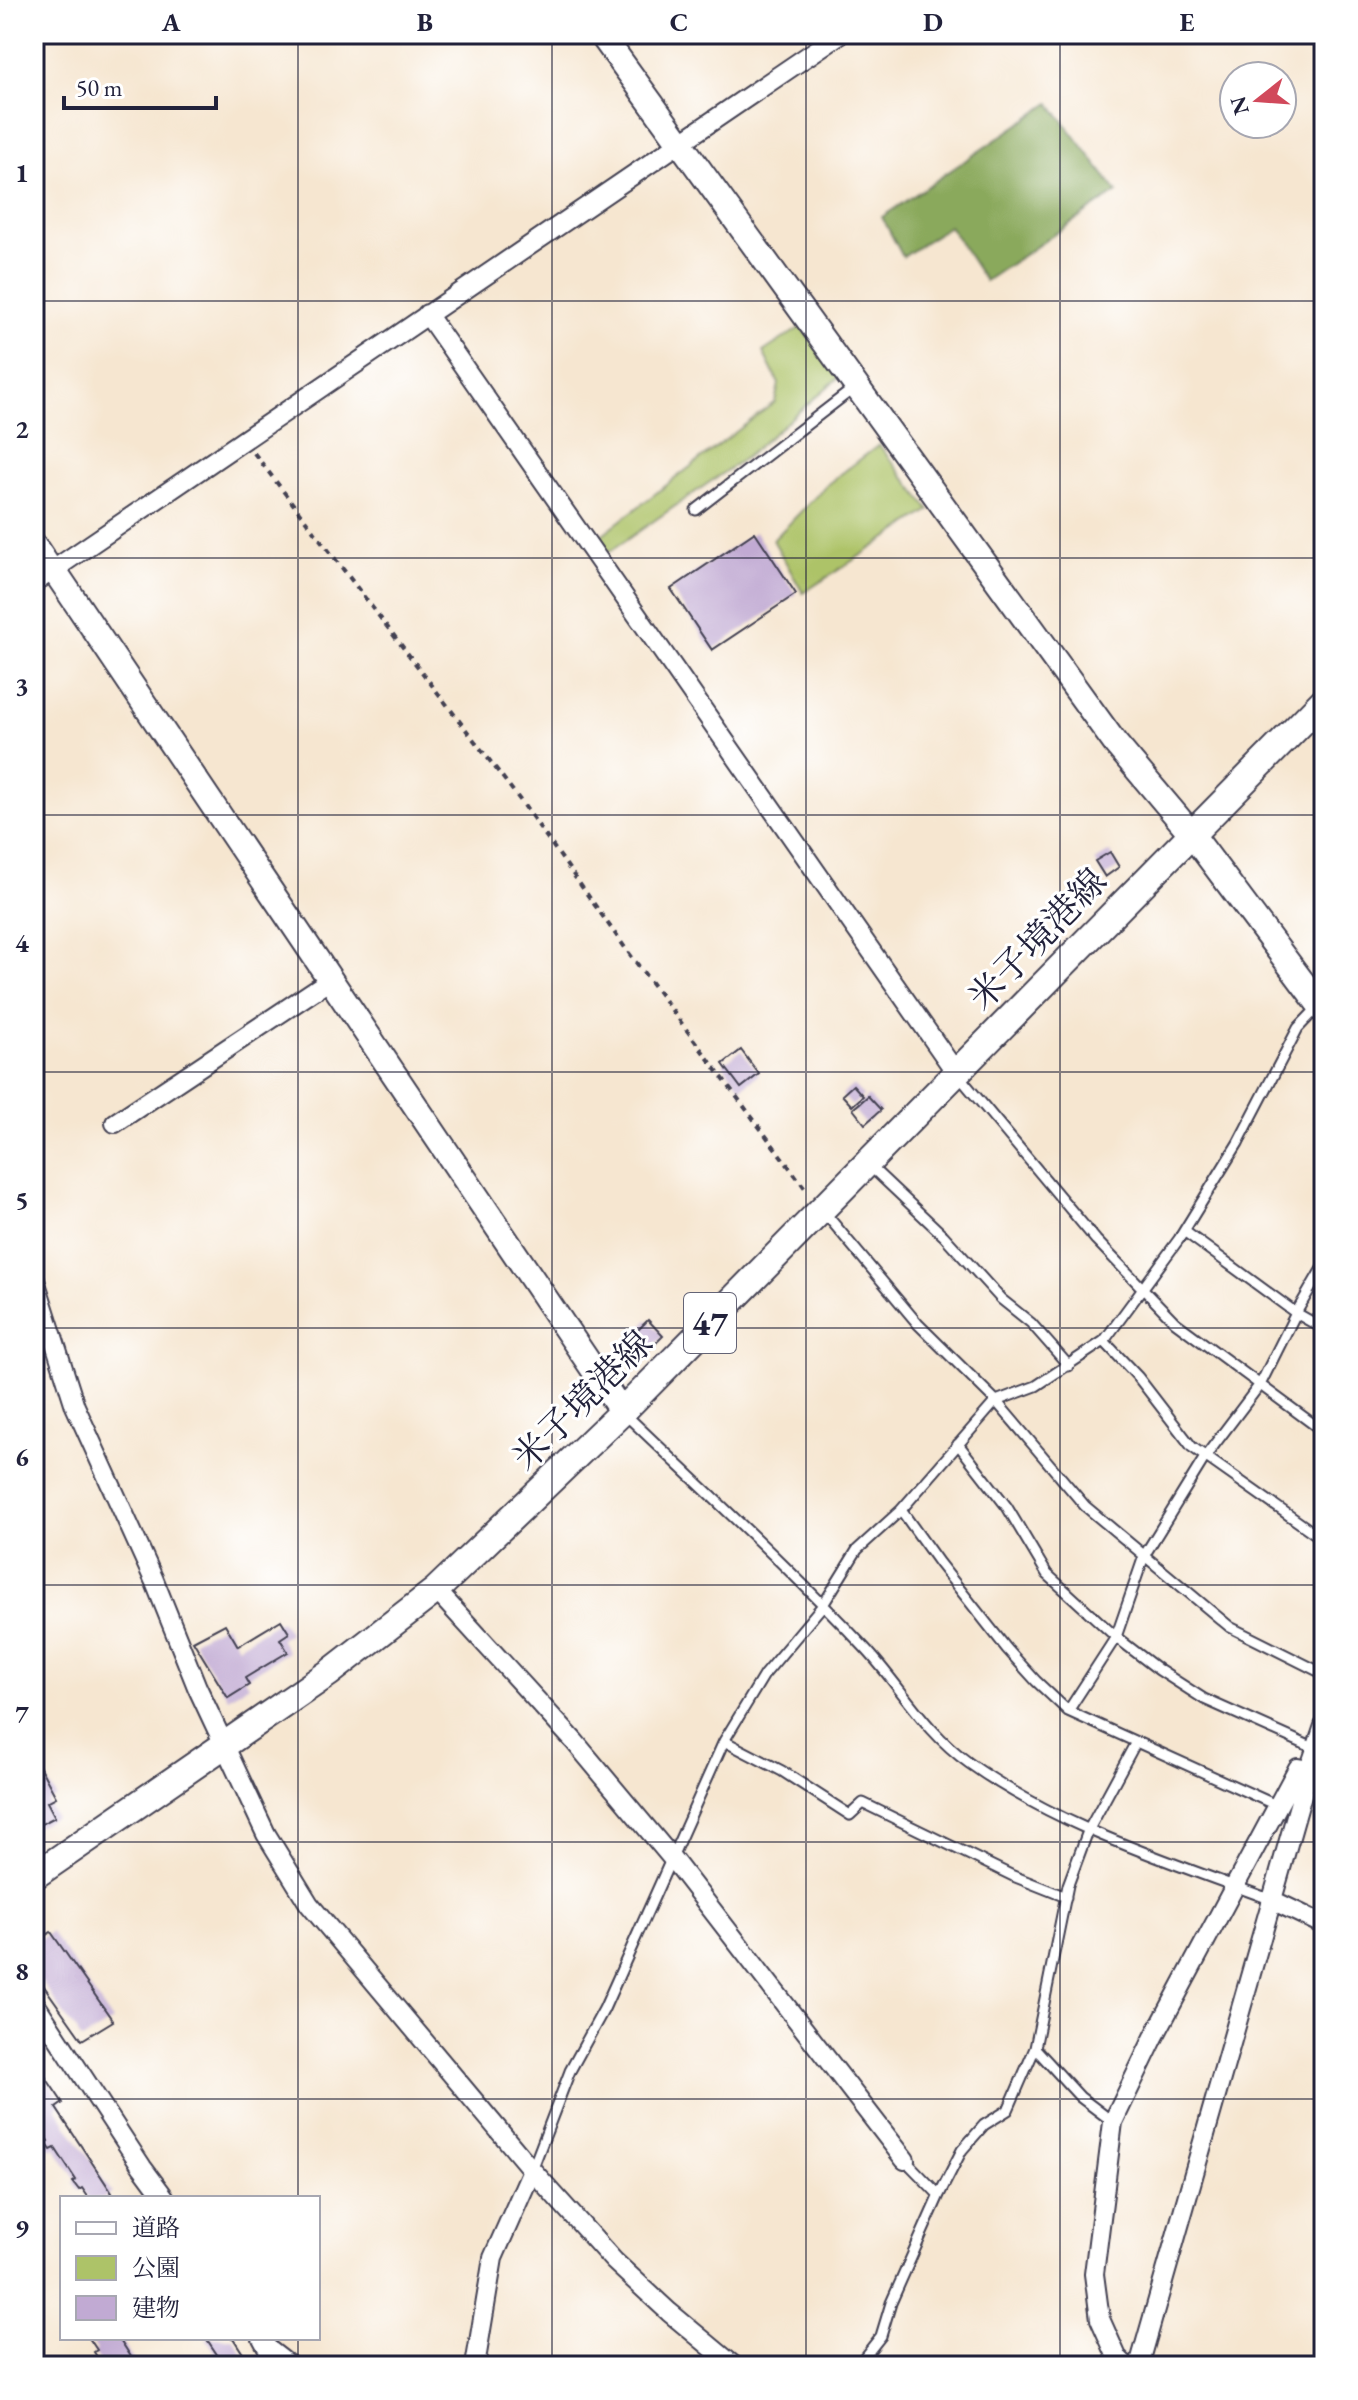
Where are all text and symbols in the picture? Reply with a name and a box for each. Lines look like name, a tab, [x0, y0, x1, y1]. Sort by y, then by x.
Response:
text: A	[161, 5, 181, 39]
text: B	[417, 5, 433, 39]
text: C	[670, 5, 688, 39]
text: D	[923, 5, 943, 39]
text: E	[1180, 5, 1195, 39]
scale bar	[64, 60, 216, 110]
north arrow	[1218, 60, 1298, 140]
text: 50 m	[76, 72, 123, 103]
text: N	[1223, 93, 1256, 118]
text: 1	[15, 156, 29, 190]
text: 2	[15, 412, 29, 446]
text: 3	[15, 669, 29, 703]
street label: 米子境港線	[958, 858, 1116, 1020]
text: 4	[15, 926, 29, 960]
text: 5	[15, 1183, 29, 1217]
road number: 47	[684, 1293, 736, 1353]
street label: 米子境港線	[502, 1320, 662, 1480]
text: 6	[15, 1440, 29, 1474]
text: 7	[15, 1697, 29, 1731]
text: 8	[15, 1954, 29, 1988]
legend	[60, 2196, 320, 2340]
text: 9	[15, 2211, 29, 2245]
text: 道路	[132, 2212, 180, 2243]
text: 公園	[132, 2252, 180, 2283]
text: 建物	[132, 2292, 180, 2323]

